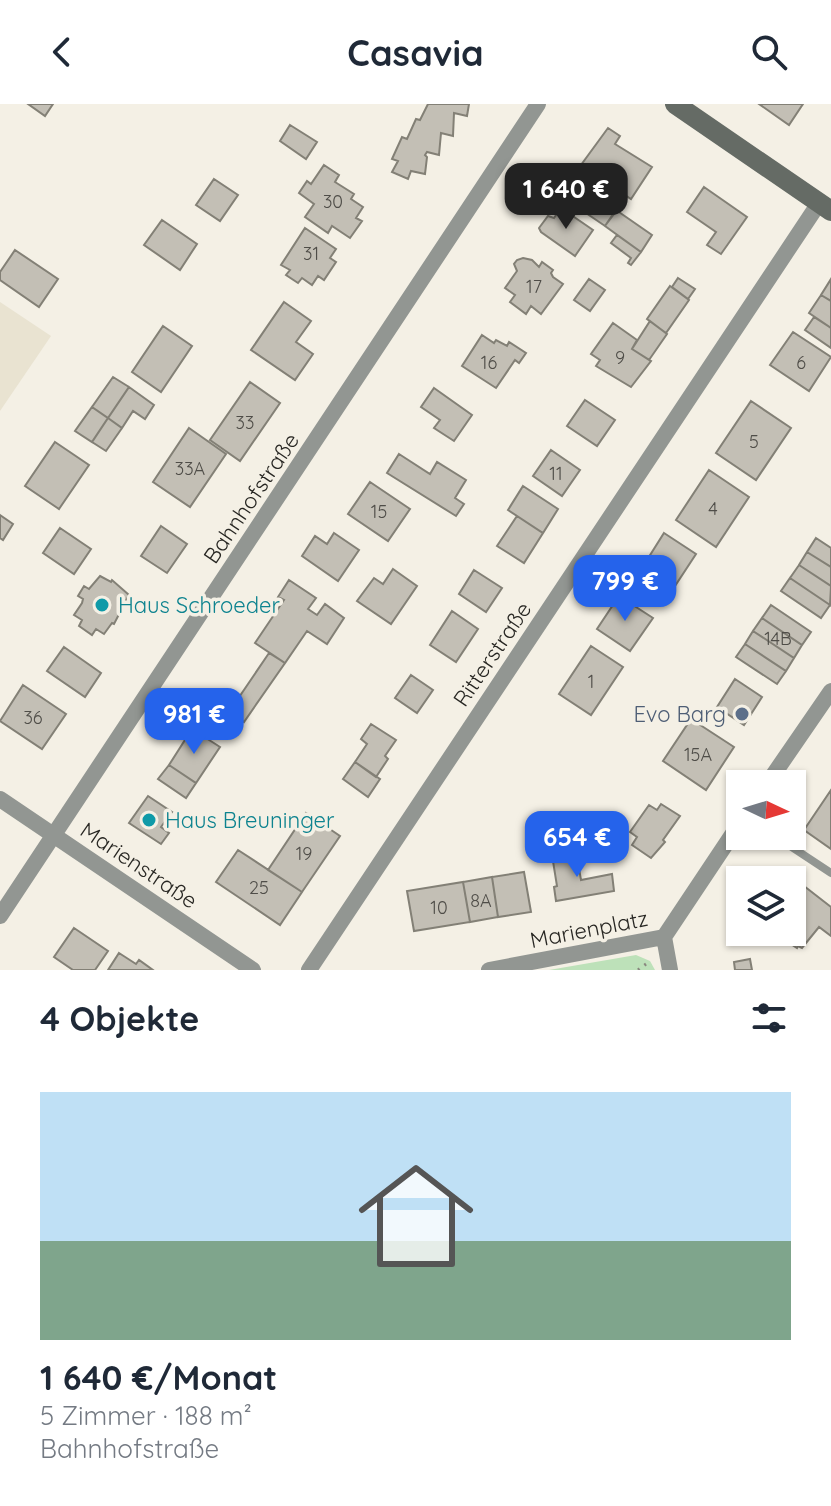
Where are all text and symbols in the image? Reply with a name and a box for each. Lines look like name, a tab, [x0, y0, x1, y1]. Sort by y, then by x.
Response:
icon: back	[40, 30, 84, 74]
text: Casavia	[347, 30, 484, 75]
icon: search	[747, 30, 791, 74]
pin: 1 640 €	[492, 163, 640, 231]
text: 1 640 €	[523, 172, 609, 205]
house number: 30	[323, 190, 343, 213]
house number: 31	[303, 242, 319, 265]
house number: 17	[526, 275, 542, 298]
house number: 9	[615, 346, 625, 369]
house number: 16	[481, 351, 497, 374]
house number: 6	[796, 351, 806, 374]
house number: 33	[236, 411, 254, 434]
street label: Bahnhofstraße	[197, 427, 305, 569]
house number: 5	[749, 430, 759, 453]
house number: 33A	[175, 457, 206, 480]
house number: 11	[549, 462, 563, 485]
house number: 4	[708, 497, 718, 520]
house number: 15	[371, 500, 387, 523]
pin: 799 €	[569, 555, 681, 623]
text: 799 €	[591, 564, 659, 597]
place label: Haus Schroeder	[118, 591, 281, 619]
marker: Haus Schroeder	[93, 596, 111, 614]
street label: Ritterstraße	[447, 596, 537, 712]
house number: 14B	[764, 627, 792, 650]
house number: 1	[588, 670, 594, 693]
pin: 981 €	[138, 688, 250, 756]
text: 981 €	[163, 697, 225, 730]
place label: Evo Barg	[633, 700, 726, 728]
marker: Evo Barg	[733, 705, 751, 723]
house number: 36	[23, 706, 43, 729]
house number: 15A	[684, 743, 712, 766]
north arrow	[726, 770, 806, 850]
map controls	[726, 770, 806, 946]
place label: Haus Breuninger	[165, 806, 335, 834]
marker: Haus Breuninger	[140, 811, 158, 829]
pin: 654 €	[521, 811, 633, 879]
street label: Marienstraße	[75, 816, 203, 914]
text: 654 €	[543, 820, 611, 853]
house number: 19	[296, 842, 312, 865]
button: layers	[726, 866, 806, 946]
house number: 25	[249, 876, 269, 899]
house number: 8A	[470, 889, 492, 912]
house number: 10	[430, 896, 448, 919]
street label: Marienplatz	[528, 904, 650, 954]
icon: filters	[747, 996, 791, 1040]
text: 4 Objekte	[40, 997, 199, 1040]
icon: home	[344, 1144, 488, 1288]
text: 1 640 €/Monat	[40, 1356, 277, 1399]
text: 5 Zimmer · 188 m²	[40, 1399, 252, 1432]
text: Bahnhofstraße	[40, 1432, 219, 1465]

